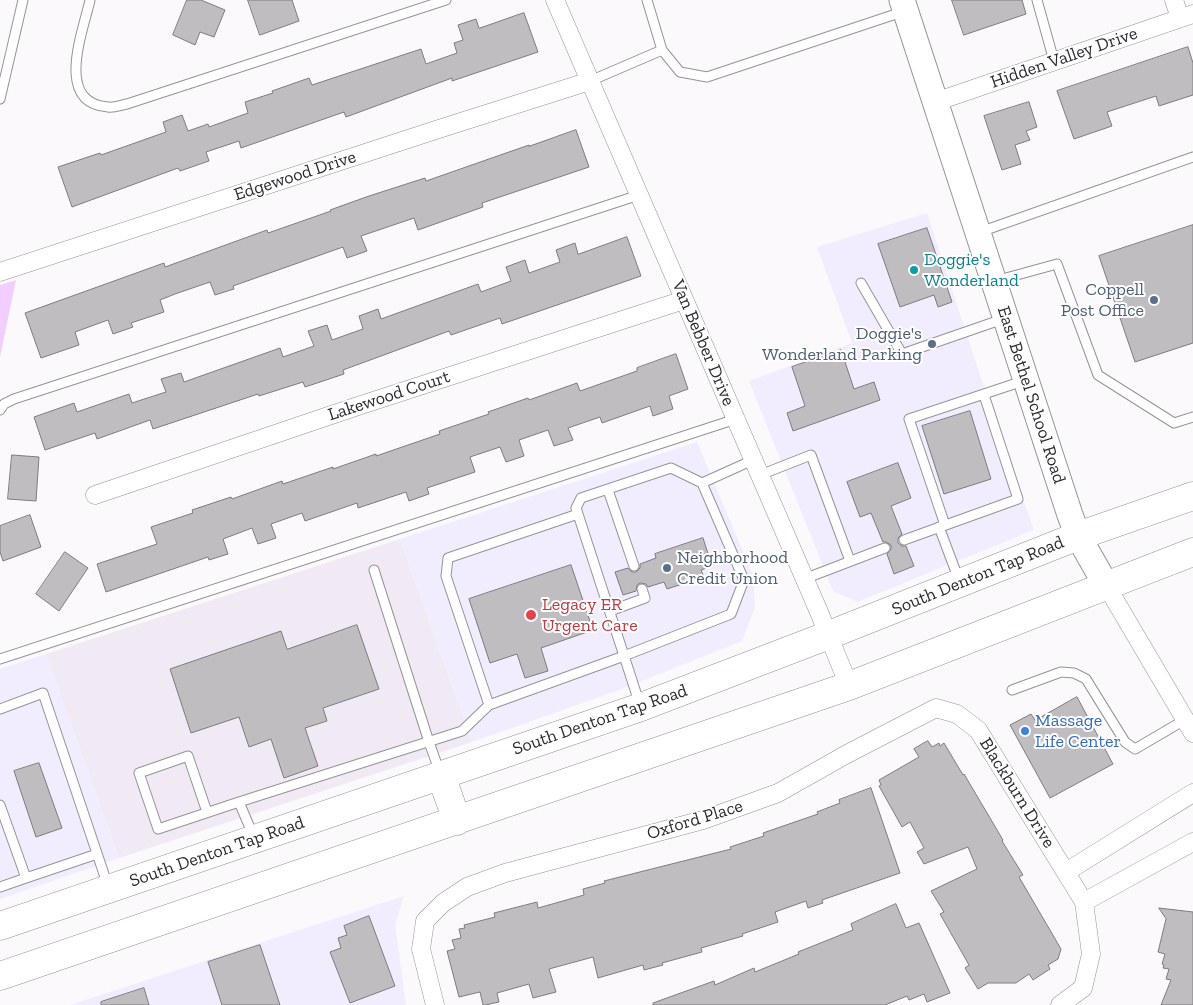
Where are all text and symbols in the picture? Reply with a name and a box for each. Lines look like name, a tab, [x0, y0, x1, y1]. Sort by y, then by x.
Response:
street label: Hidden Valley Drive	[988, 23, 1140, 93]
street label: Edgewood Drive	[231, 146, 359, 206]
place label: Doggie's Wonderland	[924, 249, 1019, 292]
marker: Doggie's Wonderland	[908, 264, 920, 276]
street label: Van Bebber Drive	[667, 277, 739, 409]
place label: Coppell Post Office	[1061, 279, 1144, 322]
marker: Coppell Post Office	[1148, 294, 1160, 306]
street label: East Bethel School Road	[992, 304, 1070, 486]
place label: Doggie's Wonderland Parking	[762, 323, 922, 366]
marker: Doggie's Wonderland Parking	[926, 338, 938, 350]
street label: Lakewood Court	[325, 366, 453, 426]
street label: South Denton Tap Road	[889, 532, 1067, 620]
place label: Neighborhood Credit Union	[677, 547, 788, 590]
marker: Neighborhood Credit Union	[661, 562, 673, 574]
place label: Legacy ER Urgent Care	[542, 594, 638, 636]
marker: Legacy ER Urgent Care	[524, 608, 538, 622]
street label: South Denton Tap Road	[510, 680, 690, 760]
place label: Massage Life Center	[1035, 710, 1121, 752]
marker: Massage Life Center	[1019, 725, 1031, 737]
street label: Blackburn Drive	[974, 734, 1060, 852]
street label: Oxford Place	[644, 795, 746, 845]
street label: South Denton Tap Road	[127, 812, 307, 892]

